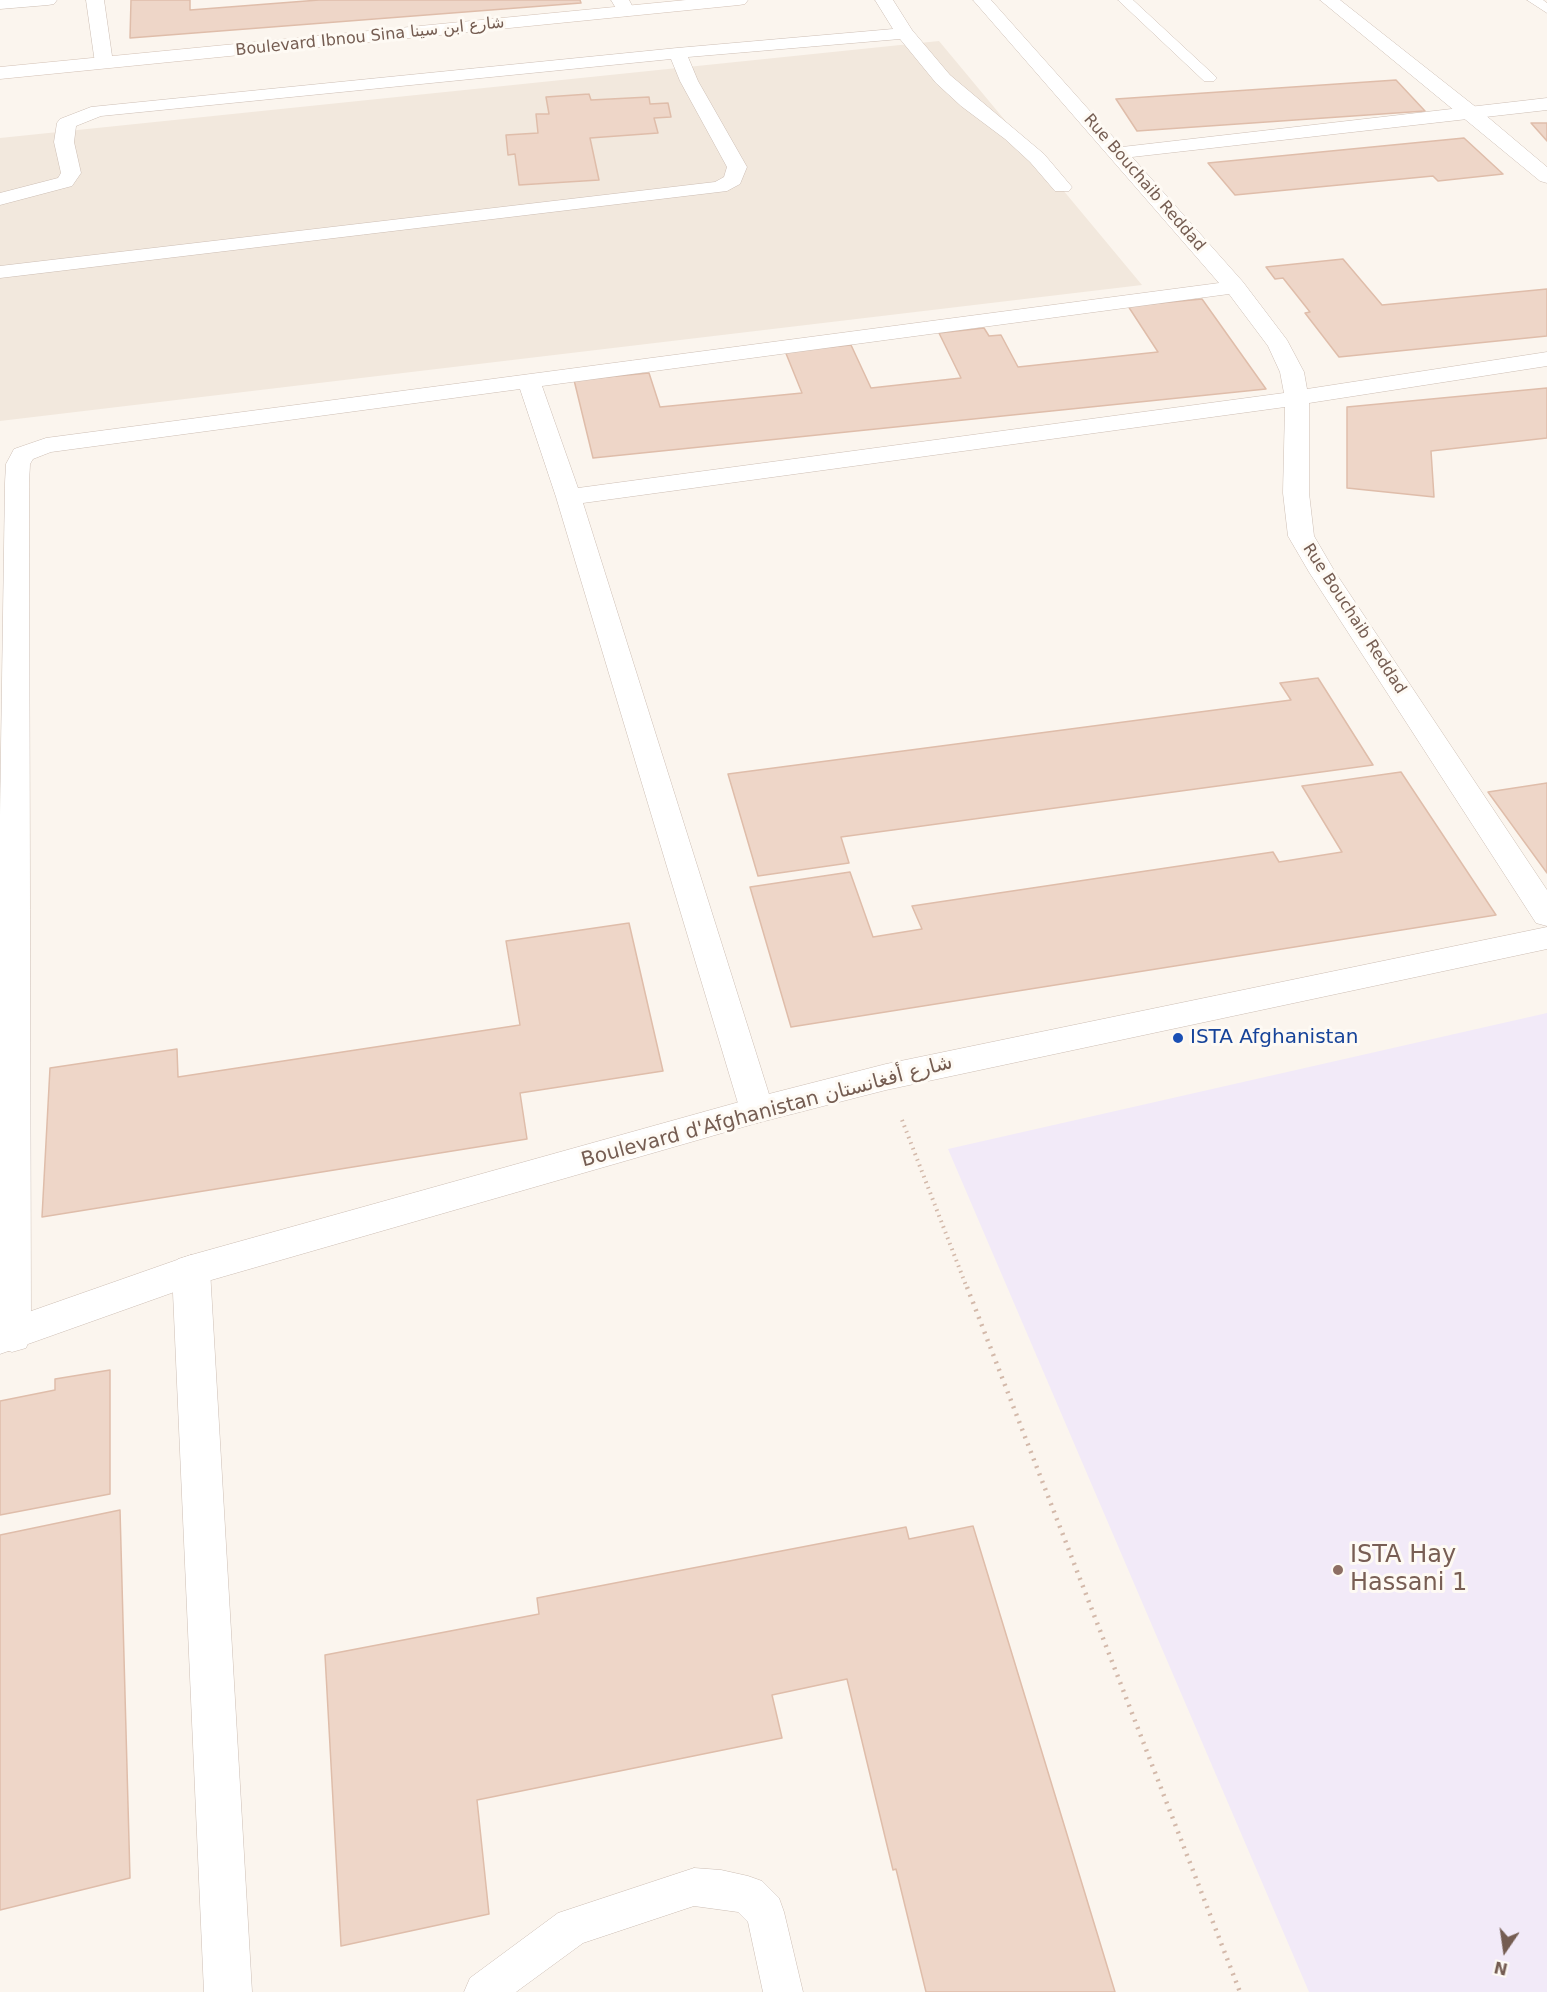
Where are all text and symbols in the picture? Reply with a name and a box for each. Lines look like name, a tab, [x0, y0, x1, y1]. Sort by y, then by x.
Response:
street label: Boulevard Ibnou Sina شارع ابن سينا	[235, 13, 505, 61]
street label: Rue Bouchaib Reddad	[1079, 111, 1209, 255]
street label: Rue Bouchaib Reddad	[1298, 540, 1410, 698]
place label: ISTA Afghanistan	[1190, 1026, 1358, 1050]
marker: ISTA Afghanistan	[1171, 1031, 1185, 1045]
street label: Boulevard d'Afghanistan شارع أفغانستان	[579, 1051, 955, 1173]
place label: ISTA Hay Hassani 1	[1350, 1542, 1467, 1598]
marker: ISTA Hay Hassani 1	[1331, 1563, 1345, 1577]
north arrow	[1475, 1920, 1535, 1980]
text: N	[1492, 1957, 1510, 1979]

